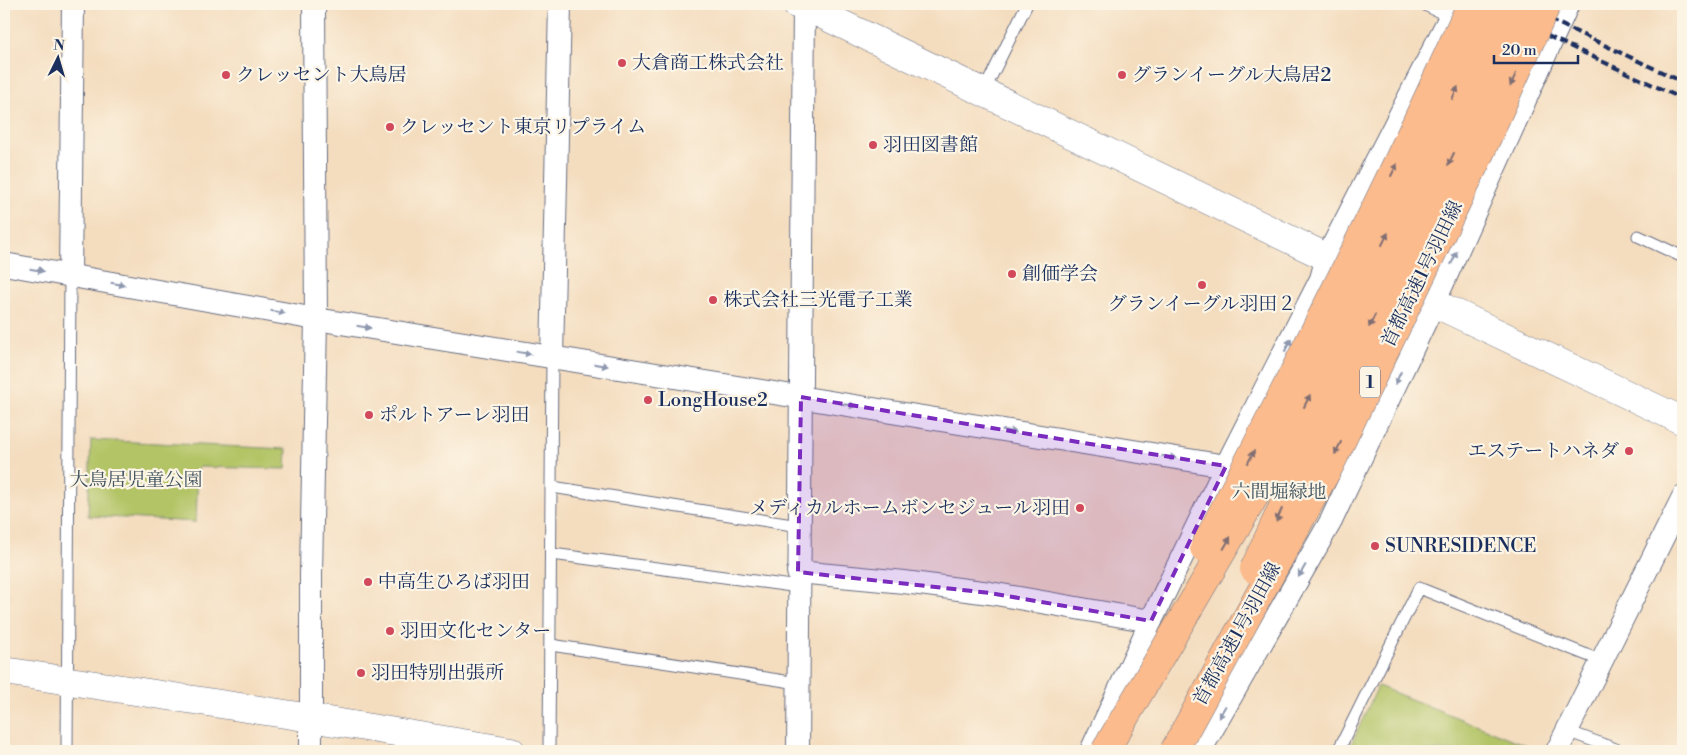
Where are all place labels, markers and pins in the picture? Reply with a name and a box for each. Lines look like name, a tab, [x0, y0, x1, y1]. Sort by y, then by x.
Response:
place label: 大倉商工株式会社	[632, 51, 784, 75]
marker: 大倉商工株式会社	[616, 57, 628, 69]
place label: クレッセント大鳥居	[236, 63, 407, 87]
place label: グランイーグル大鳥居2	[1132, 63, 1331, 87]
marker: クレッセント大鳥居	[220, 69, 232, 81]
marker: グランイーグル大鳥居2	[1116, 69, 1128, 81]
place label: クレッセント東京リプライム	[400, 115, 646, 139]
marker: クレッセント東京リプライム	[384, 121, 396, 133]
place label: 羽田図書館	[883, 133, 978, 157]
marker: 羽田図書館	[867, 139, 879, 151]
place label: 創価学会	[1022, 262, 1098, 286]
marker: 創価学会	[1006, 268, 1018, 280]
marker: グランイーグル羽田２	[1196, 279, 1208, 291]
place label: 株式会社三光電子工業	[723, 288, 913, 312]
place label: グランイーグル羽田２	[1108, 292, 1296, 316]
marker: 株式会社三光電子工業	[707, 294, 719, 306]
place label: LongHouse2	[658, 388, 768, 412]
marker: LongHouse2	[642, 394, 654, 406]
place label: ポルトアーレ羽田	[379, 403, 529, 427]
marker: ポルトアーレ羽田	[363, 409, 375, 421]
place label: エステートハネダ	[1468, 439, 1619, 463]
marker: エステートハネダ	[1623, 445, 1635, 457]
place label: メディカルホームボンセジュール羽田	[749, 496, 1070, 520]
marker: メディカルホームボンセジュール羽田	[1074, 502, 1086, 514]
place label: SUNRESIDENCE	[1385, 534, 1536, 558]
marker: SUNRESIDENCE	[1369, 540, 1381, 552]
place label: 中高生ひろば羽田	[378, 570, 530, 594]
marker: 中高生ひろば羽田	[362, 576, 374, 588]
place label: 羽田文化センター	[400, 619, 551, 643]
marker: 羽田文化センター	[384, 625, 396, 637]
place label: 羽田特別出張所	[371, 661, 504, 685]
marker: 羽田特別出張所	[355, 667, 367, 679]

